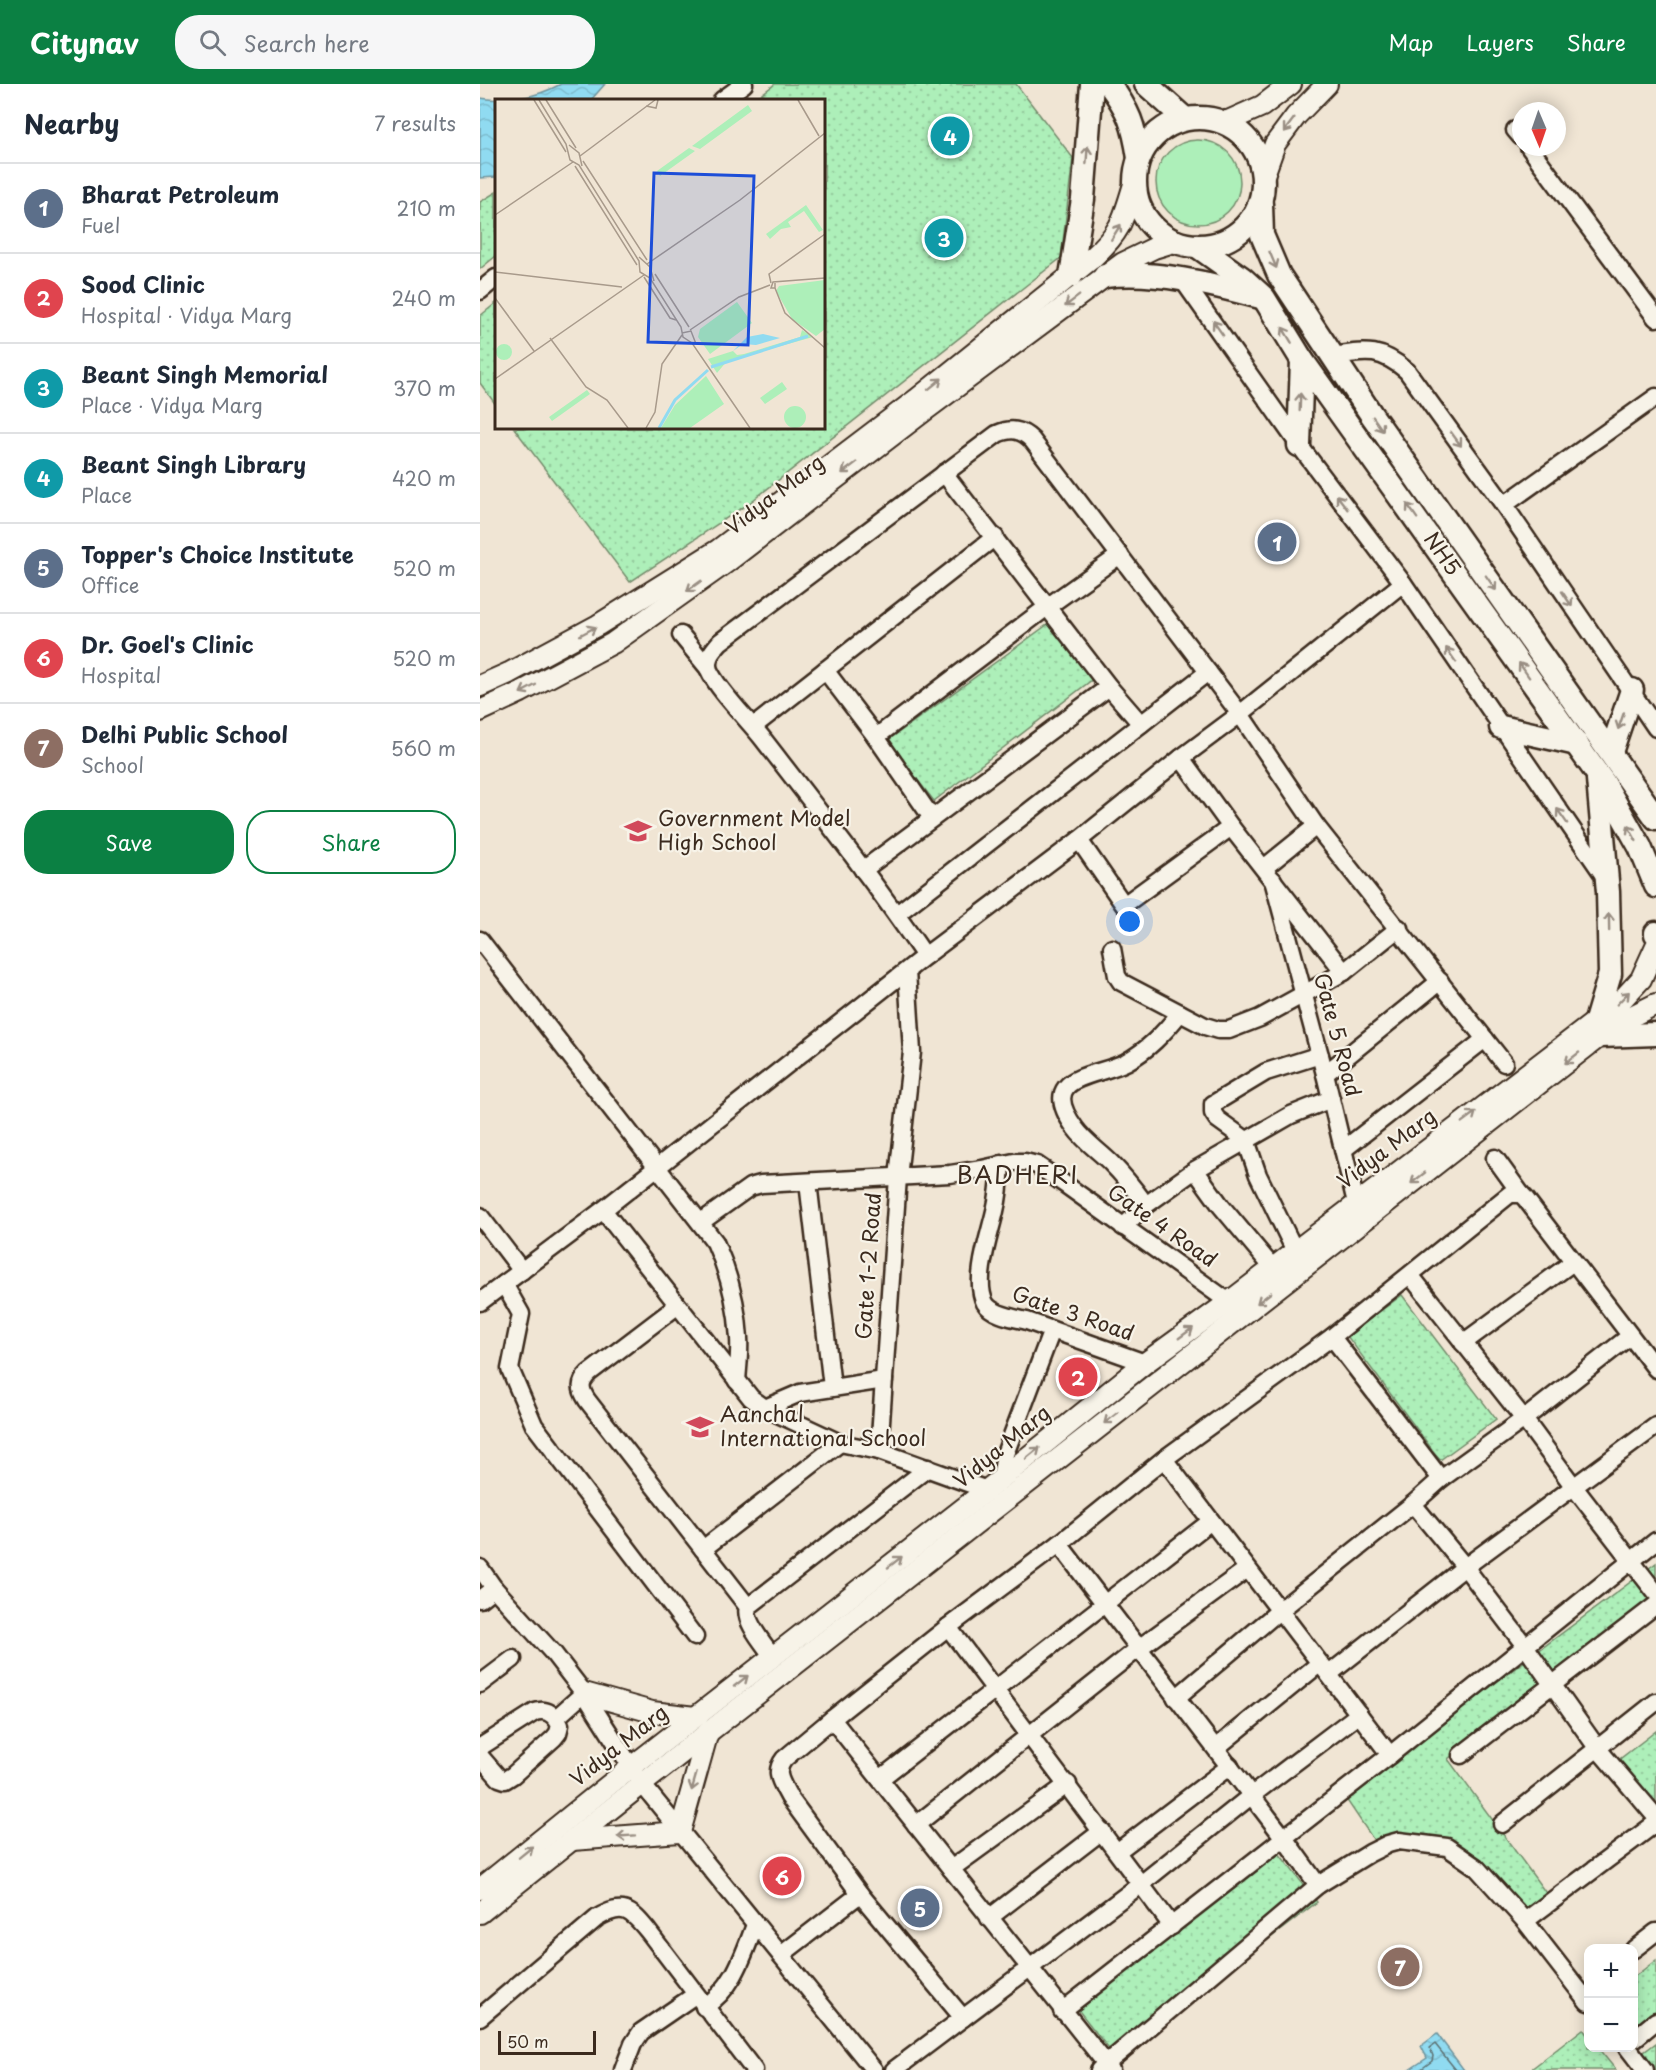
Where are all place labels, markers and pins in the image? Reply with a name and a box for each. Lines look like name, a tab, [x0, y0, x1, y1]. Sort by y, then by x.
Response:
pin: 4	[930, 113, 970, 158]
pin: 3	[924, 216, 964, 260]
pin: 1	[1258, 520, 1296, 564]
place label: Government Model High School	[658, 801, 850, 857]
school or university icon: Government Model High School	[623, 816, 653, 846]
pin: 2	[1058, 1354, 1098, 1400]
place label: Aanchal International School	[720, 1397, 926, 1453]
school or university icon: Aanchal International School	[685, 1412, 715, 1442]
pin: 6	[762, 1854, 802, 1898]
pin: 5	[900, 1886, 940, 1930]
pin: 7	[1380, 1944, 1420, 1990]

